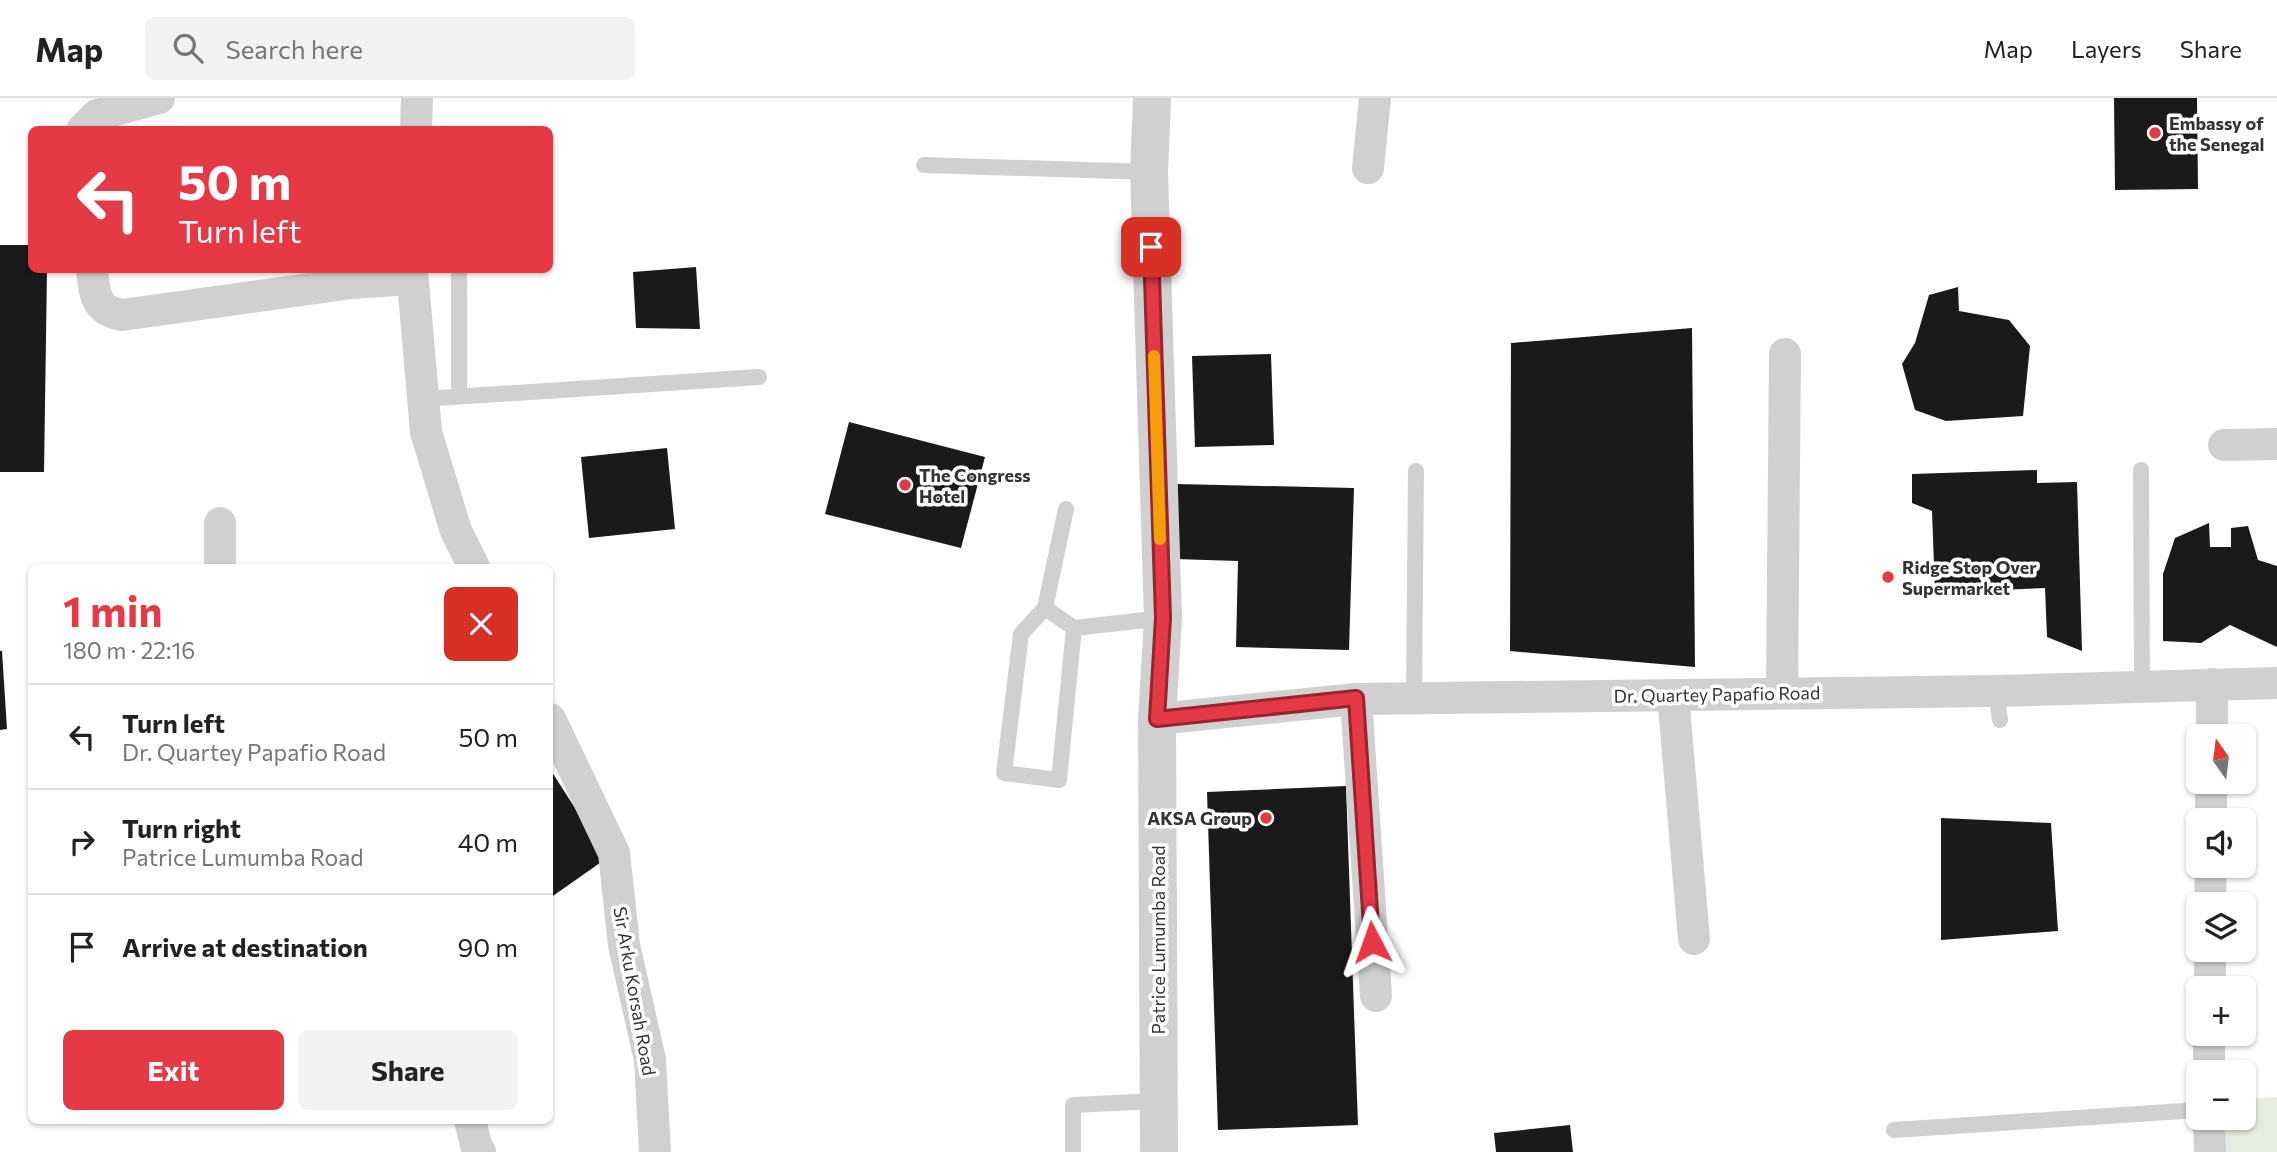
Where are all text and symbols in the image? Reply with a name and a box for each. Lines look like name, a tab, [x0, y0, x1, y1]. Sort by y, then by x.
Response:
search box	[145, 17, 635, 80]
text: Map	[35, 28, 103, 69]
icon: search	[169, 29, 207, 67]
text: Search here	[225, 33, 363, 64]
text: Map	[1984, 34, 2033, 63]
text: Layers	[2071, 34, 2142, 63]
text: Share	[2180, 34, 2242, 63]
place label: Embassy of the Senegal	[2169, 112, 2264, 155]
marker: Embassy of the Senegal	[2147, 125, 2163, 141]
text: 50 m	[178, 150, 291, 210]
icon: left	[63, 154, 154, 245]
text: Turn left	[178, 210, 302, 250]
pin	[1121, 217, 1181, 277]
icon: arrive	[1132, 228, 1170, 266]
place label: The Congress Hotel	[919, 464, 1031, 507]
marker: The Congress Hotel	[897, 477, 913, 493]
place label: Ridge Stop Over Supermarket	[1902, 556, 2037, 599]
marker: Ridge Stop Over Supermarket	[1880, 569, 1896, 585]
text: 1 min	[63, 584, 163, 636]
button: close	[444, 587, 518, 661]
text: 180 m · 22:16	[63, 636, 195, 664]
street label: Dr. Quartey Papafio Road	[1614, 681, 1820, 707]
text: Turn left	[122, 707, 225, 738]
icon: left	[63, 718, 101, 756]
text: 50 m	[458, 721, 518, 752]
north arrow	[2186, 724, 2256, 794]
map controls	[2186, 724, 2256, 1130]
text: Dr. Quartey Papafio Road	[122, 738, 386, 766]
place label: AKSA Group	[1147, 807, 1252, 829]
button: sound	[2186, 808, 2256, 878]
marker: AKSA Group	[1258, 810, 1274, 826]
text: Turn right	[122, 812, 241, 843]
icon: right	[63, 823, 101, 861]
text: 40 m	[458, 826, 518, 857]
text: Patrice Lumumba Road	[122, 843, 364, 871]
street label: Patrice Lumumba Road	[1147, 845, 1169, 1035]
button: layers	[2186, 892, 2256, 962]
street label: Sir Arku Korsah Road	[609, 905, 661, 1077]
position arrow	[1335, 905, 1409, 979]
icon: arrive	[63, 928, 101, 966]
text: Arrive at destination	[122, 931, 368, 962]
text: 90 m	[458, 931, 518, 962]
button: +	[2186, 976, 2256, 1046]
button: Exit	[63, 1030, 284, 1110]
button: Share	[298, 1030, 518, 1110]
button: −	[2186, 1060, 2256, 1130]

